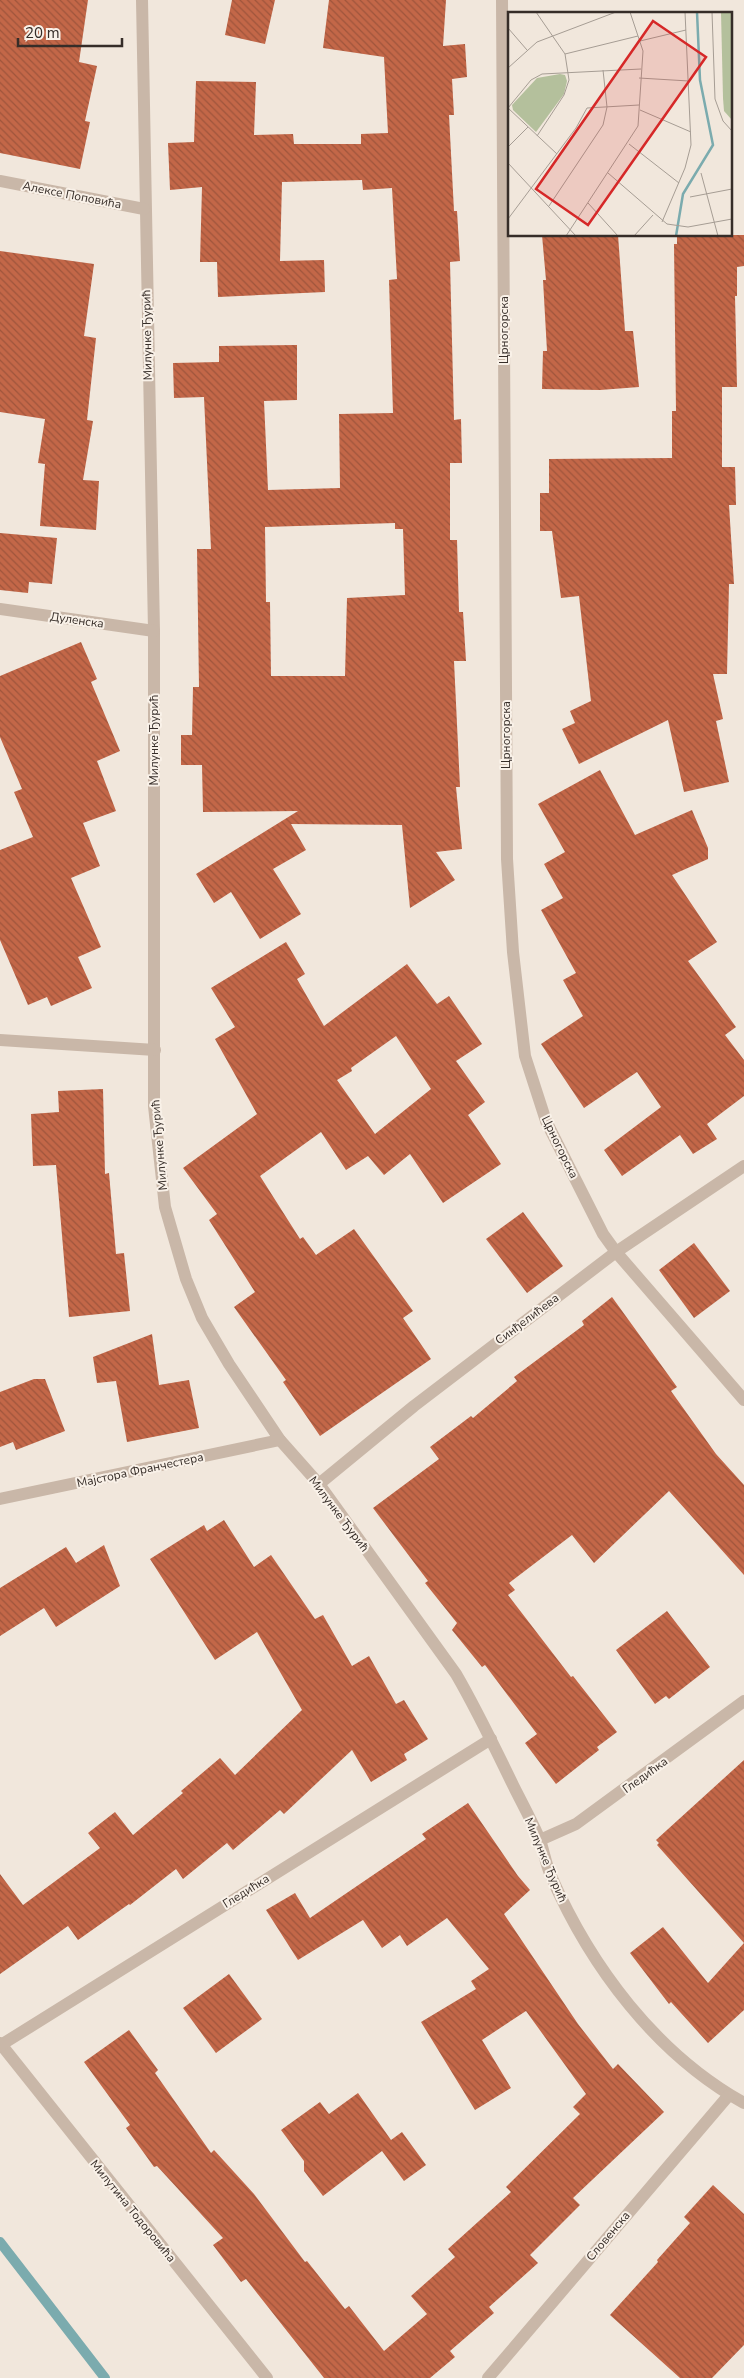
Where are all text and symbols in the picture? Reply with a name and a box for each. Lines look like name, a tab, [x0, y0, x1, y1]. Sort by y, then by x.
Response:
inset map	[508, 12, 732, 236]
scale bar	[18, 15, 121, 47]
text: 20 m	[25, 23, 60, 43]
street label: Алексе Поповића	[21, 178, 123, 212]
street label: Милунке Ђурић	[138, 289, 156, 381]
street label: Црногорска	[496, 296, 512, 364]
street label: Дуленска	[49, 608, 105, 632]
street label: Милунке Ђурић	[146, 695, 162, 785]
street label: Црногорска	[498, 701, 514, 769]
street label: Милунке Ђурић	[147, 1099, 171, 1191]
street label: Црногорска	[538, 1113, 582, 1181]
street label: Синђелићева	[492, 1290, 562, 1348]
street label: Мајстора Франчестера	[75, 1449, 205, 1491]
street label: Милунке Ђурић	[305, 1473, 373, 1555]
street label: Гледићка	[619, 1753, 671, 1797]
street label: Милунке Ђурић	[521, 1815, 571, 1905]
street label: Гледићка	[220, 1870, 272, 1912]
street label: Милутина Тодоровића	[87, 2157, 179, 2265]
street label: Словенска	[582, 2208, 634, 2264]

